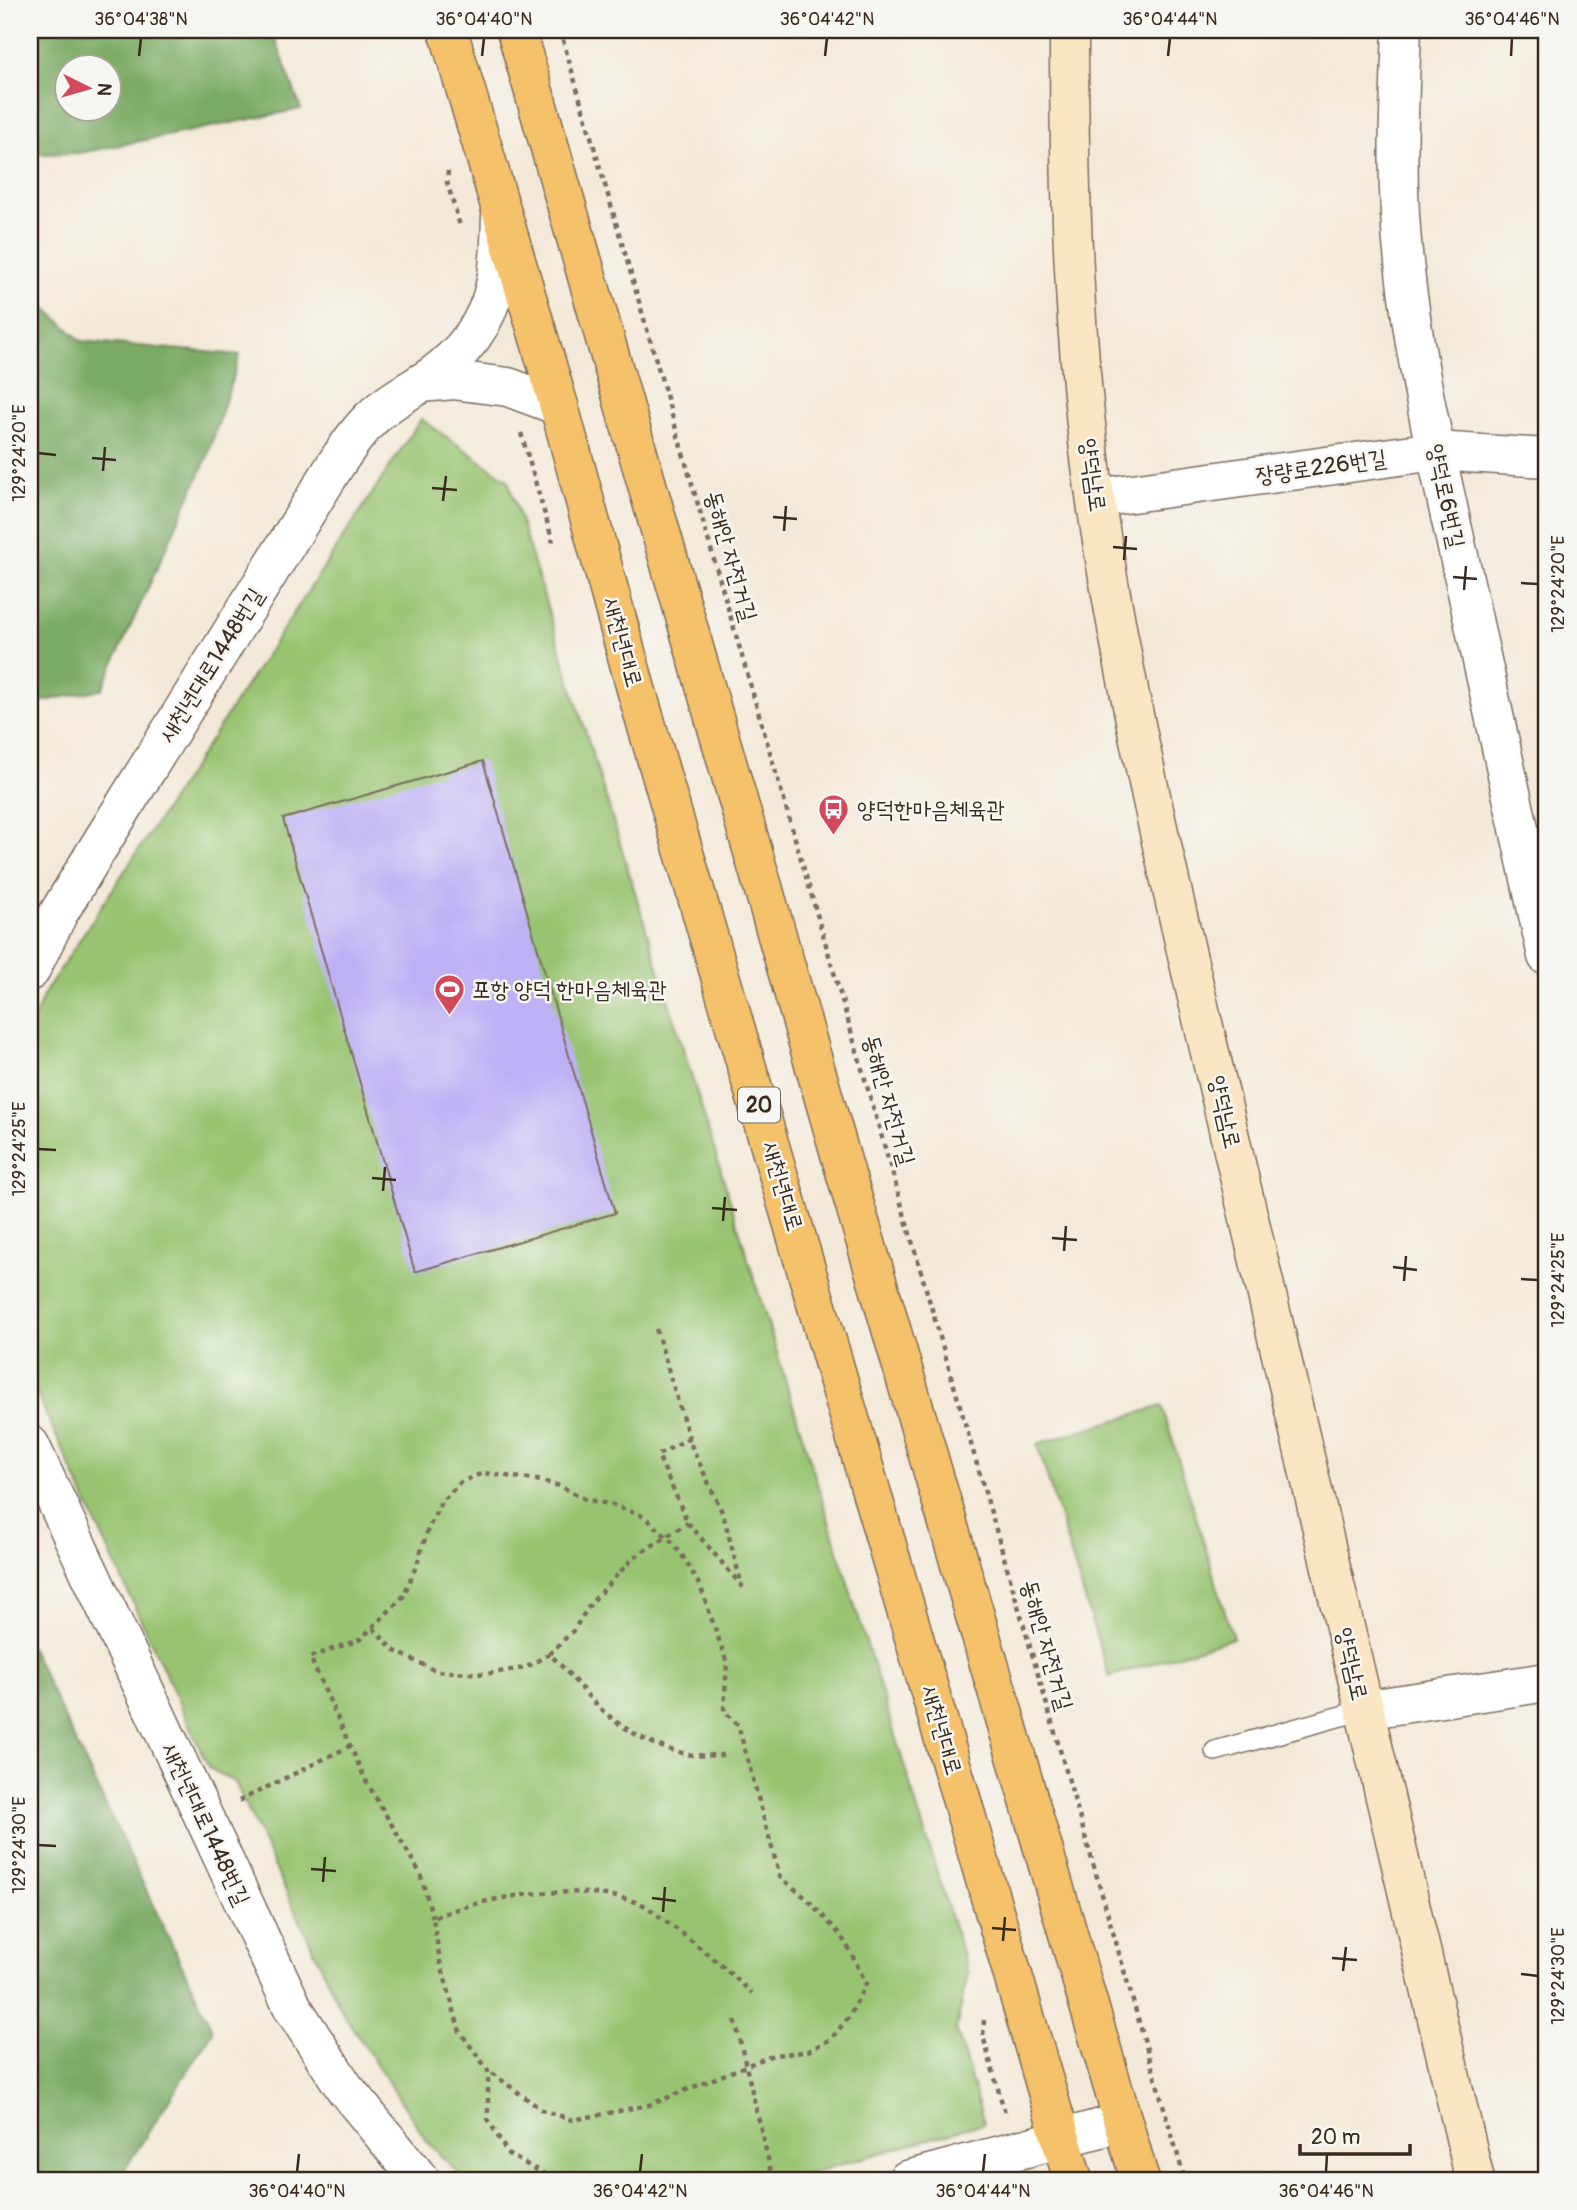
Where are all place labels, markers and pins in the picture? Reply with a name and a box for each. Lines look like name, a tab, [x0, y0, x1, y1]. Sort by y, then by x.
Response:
bus stop icon: 양덕한마음체육관	[817, 792, 851, 836]
place label: 양덕한마음체육관	[857, 795, 1005, 824]
sports icon: 포항 양덕 한마음체육관	[432, 972, 466, 1016]
place label: 포항 양덕 한마음체육관	[472, 975, 667, 1004]

